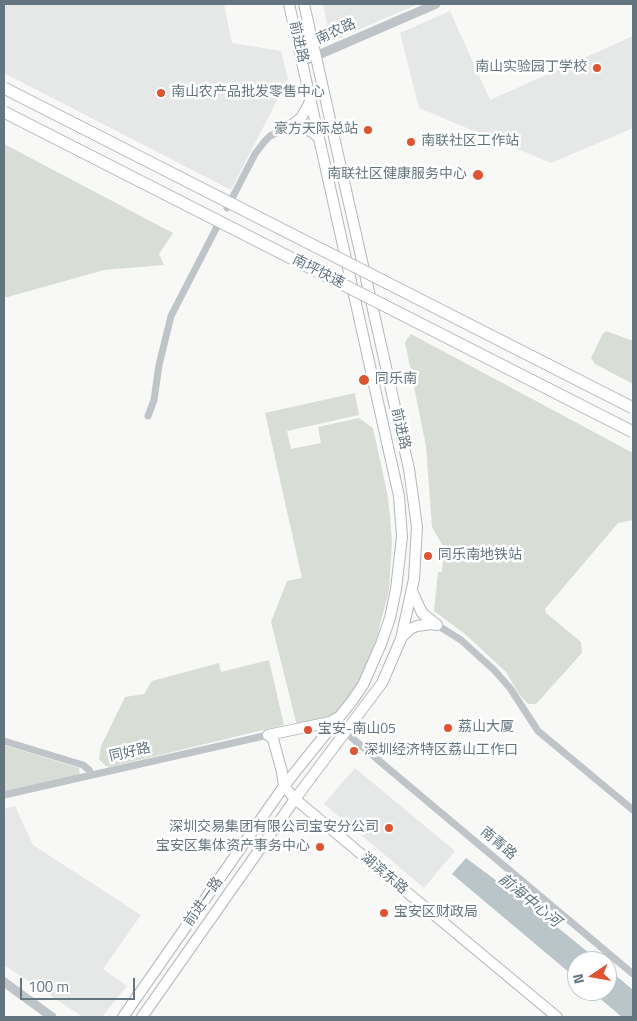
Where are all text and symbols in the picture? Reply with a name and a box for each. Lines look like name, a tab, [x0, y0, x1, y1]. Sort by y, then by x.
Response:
street label: 南农路	[313, 16, 359, 48]
street label: 前进路	[285, 20, 311, 64]
place label: 南山实验园丁学校	[475, 60, 587, 76]
marker: 南山实验园丁学校	[591, 62, 603, 74]
place label: 南山农产品批发零售中心	[171, 85, 325, 101]
marker: 南山农产品批发零售中心	[155, 87, 167, 99]
place label: 豪方天际总站	[274, 122, 358, 138]
marker: 豪方天际总站	[362, 124, 374, 136]
place label: 南联社区工作站	[421, 134, 519, 150]
marker: 南联社区工作站	[405, 136, 417, 148]
place label: 南联社区健康服务中心	[327, 167, 467, 183]
marker: 南联社区健康服务中心	[471, 168, 485, 182]
street label: 南坪快速	[289, 252, 347, 292]
place label: 同乐南	[375, 372, 417, 388]
marker: 同乐南	[357, 373, 371, 387]
street label: 前进路	[387, 407, 413, 451]
place label: 同乐南地铁站	[438, 548, 522, 564]
marker: 同乐南地铁站	[422, 550, 434, 562]
place label: 荔山大厦	[458, 720, 514, 736]
place label: 宝安-南山05	[318, 722, 396, 738]
marker: 荔山大厦	[442, 722, 454, 734]
marker: 宝安-南山05	[302, 724, 314, 736]
street label: 同好路	[108, 740, 152, 766]
place label: 深圳经济特区荔山工作口	[364, 743, 518, 759]
marker: 深圳经济特区荔山工作口	[348, 745, 360, 757]
place label: 深圳交易集团有限公司宝安分公司	[169, 820, 379, 836]
marker: 深圳交易集团有限公司宝安分公司	[383, 822, 395, 834]
street label: 南青路	[477, 824, 519, 864]
place label: 宝安区集体资产事务中心	[156, 839, 310, 855]
marker: 宝安区集体资产事务中心	[314, 841, 326, 853]
street label: 湖滨东路	[357, 850, 411, 898]
water label: 前海中心河	[494, 870, 564, 932]
street label: 前进一路	[181, 874, 227, 930]
place label: 宝安区财政局	[394, 905, 478, 921]
marker: 宝安区财政局	[378, 907, 390, 919]
north arrow	[567, 951, 617, 1001]
scale bar	[22, 968, 138, 1000]
text: N	[567, 972, 589, 986]
text: 100 m	[28, 975, 69, 998]

